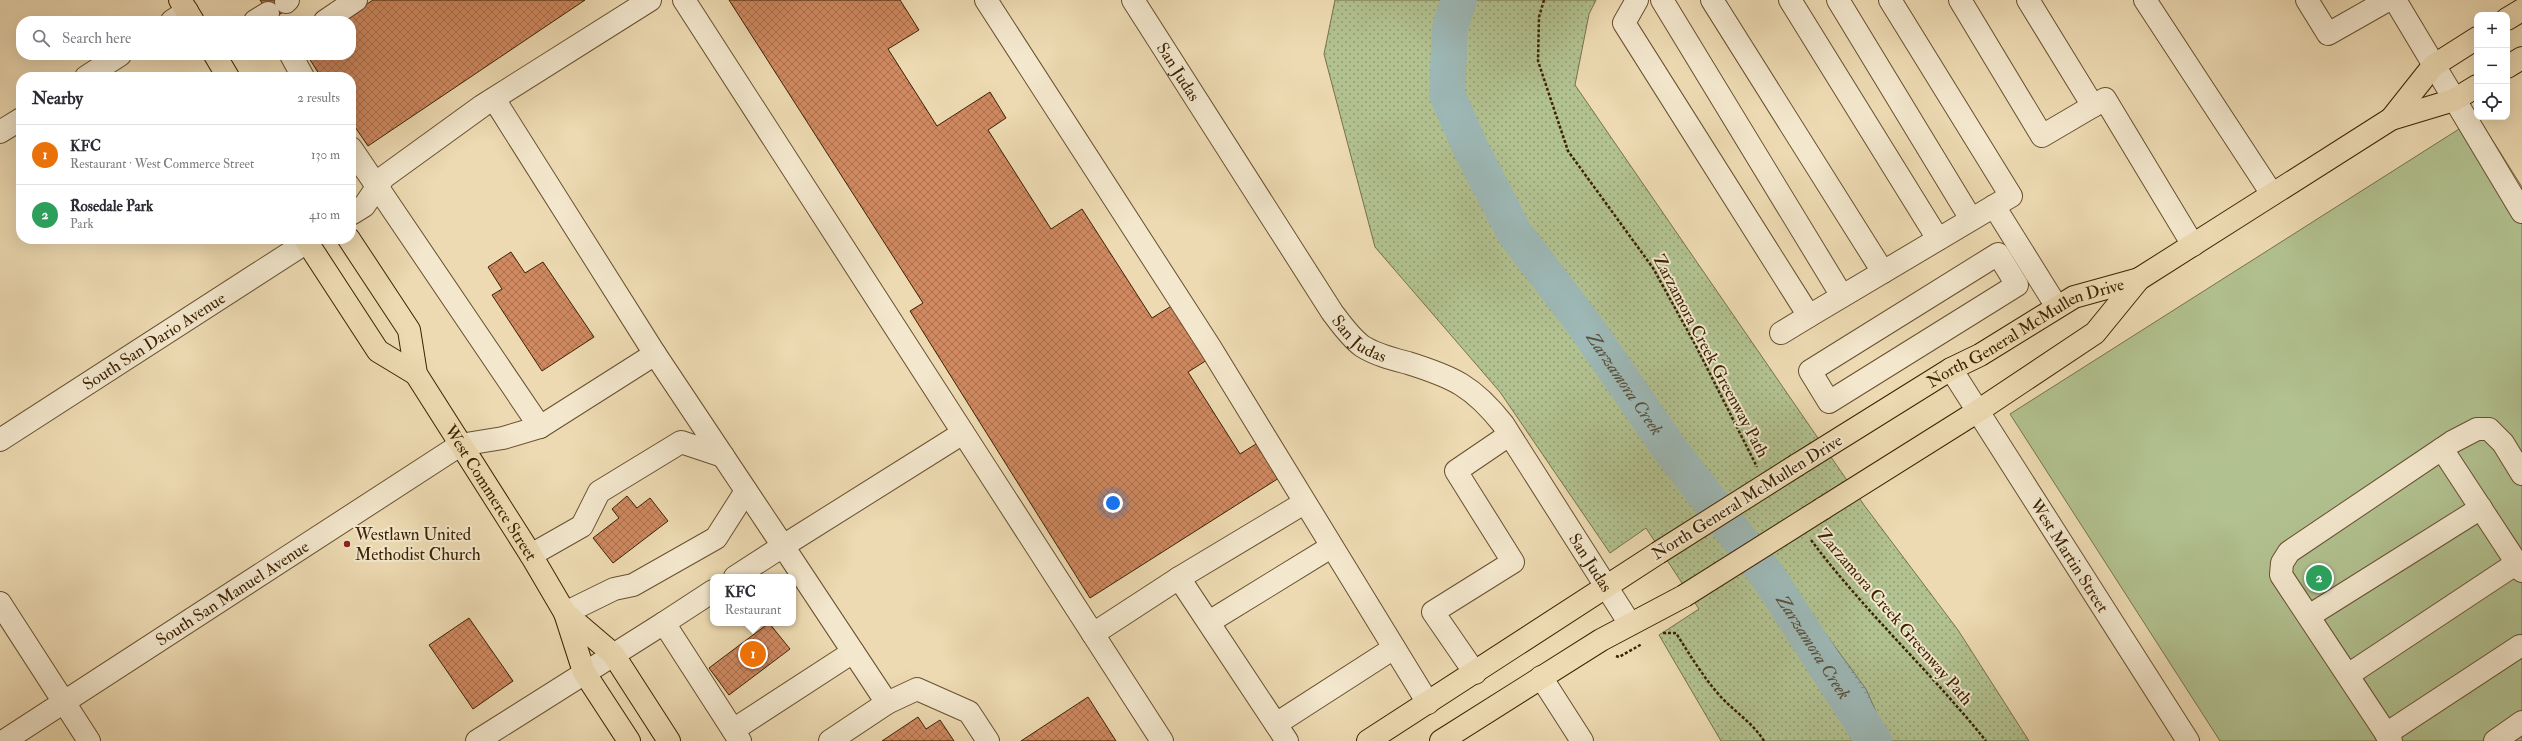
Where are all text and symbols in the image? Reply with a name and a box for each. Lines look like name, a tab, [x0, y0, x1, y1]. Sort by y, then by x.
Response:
map controls	[2474, 12, 2510, 120]
button: +	[2474, 12, 2510, 48]
search box	[16, 16, 356, 60]
icon: search	[30, 27, 52, 49]
text: Search here	[62, 29, 131, 48]
street label: San Judas	[1152, 38, 1205, 105]
button: −	[2474, 48, 2510, 84]
button: locate	[2474, 84, 2510, 120]
text: Nearby	[32, 88, 83, 109]
text: 2 results	[297, 90, 340, 106]
text: KFC	[70, 137, 101, 156]
text: 1	[43, 147, 47, 163]
text: 130 m	[311, 147, 340, 163]
text: Restaurant · West Commerce Street	[70, 156, 254, 172]
text: Rosedale Park	[70, 197, 153, 216]
text: 2	[42, 207, 48, 223]
text: 410 m	[309, 207, 340, 223]
text: Park	[70, 216, 94, 232]
street label: Zarzamora Creek Greenway Path	[1648, 251, 1773, 462]
street label: North General McMullen Drive	[1923, 273, 2126, 392]
street label: South San Dario Avenue	[78, 287, 229, 395]
street label: San Judas	[1327, 311, 1389, 367]
water label: Zarzamora Creek	[1581, 327, 1668, 440]
street label: West Commerce Street	[440, 420, 543, 565]
street label: North General McMullen Drive	[1648, 430, 1846, 564]
your location	[1103, 493, 1123, 513]
street label: West Martin Street	[2025, 494, 2114, 617]
place label: Westlawn United Methodist Church	[354, 524, 481, 565]
street label: Zarzamora Creek Greenway Path	[1813, 525, 1977, 709]
street label: San Judas	[1564, 529, 1617, 596]
street label: South San Manuel Avenue	[152, 536, 313, 650]
marker: Westlawn United Methodist Church	[342, 539, 352, 549]
pin: 2	[2306, 563, 2332, 593]
popup	[710, 574, 796, 626]
text: KFC	[725, 583, 756, 602]
water label: Zarzamora Creek	[1771, 591, 1855, 703]
text: Restaurant	[725, 602, 781, 618]
pin: 1	[740, 639, 766, 669]

